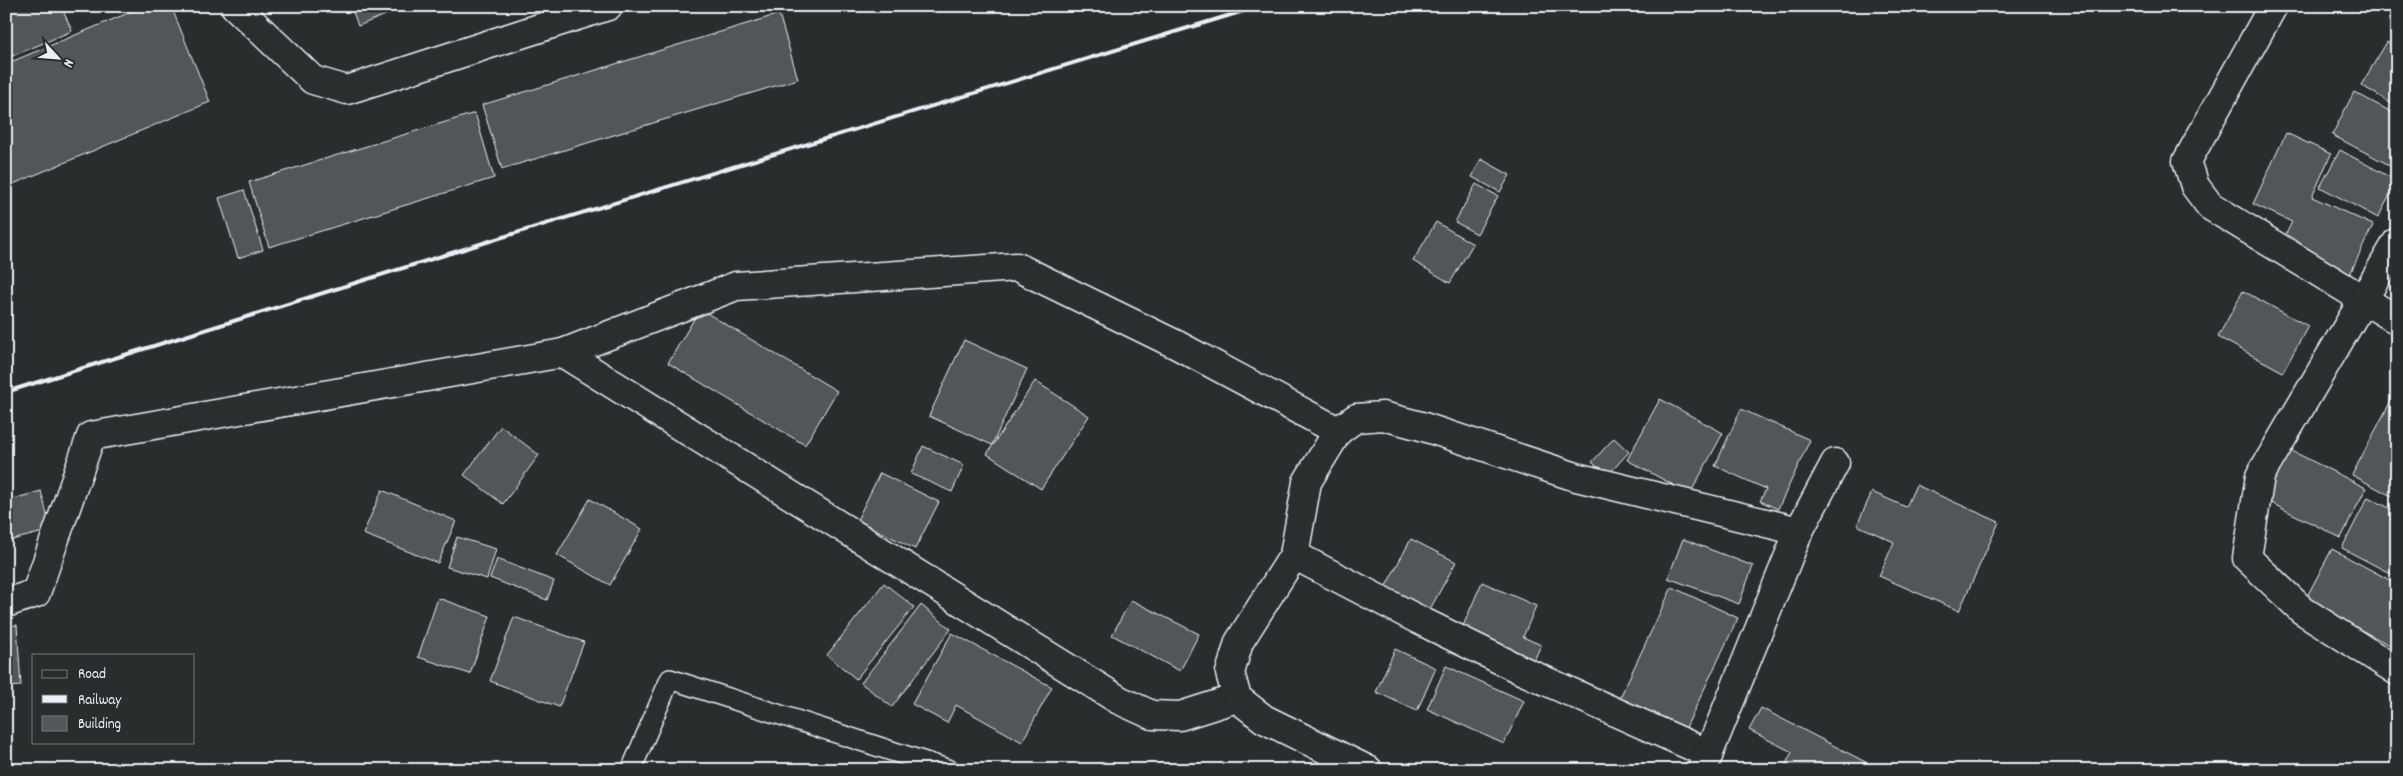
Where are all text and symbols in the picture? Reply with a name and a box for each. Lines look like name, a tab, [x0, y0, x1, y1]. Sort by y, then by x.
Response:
north arrow	[32, 32, 82, 82]
text: N	[57, 55, 78, 70]
legend	[32, 654, 195, 744]
text: Road	[78, 664, 106, 686]
text: Railway	[78, 690, 122, 712]
text: Building	[78, 714, 121, 736]

